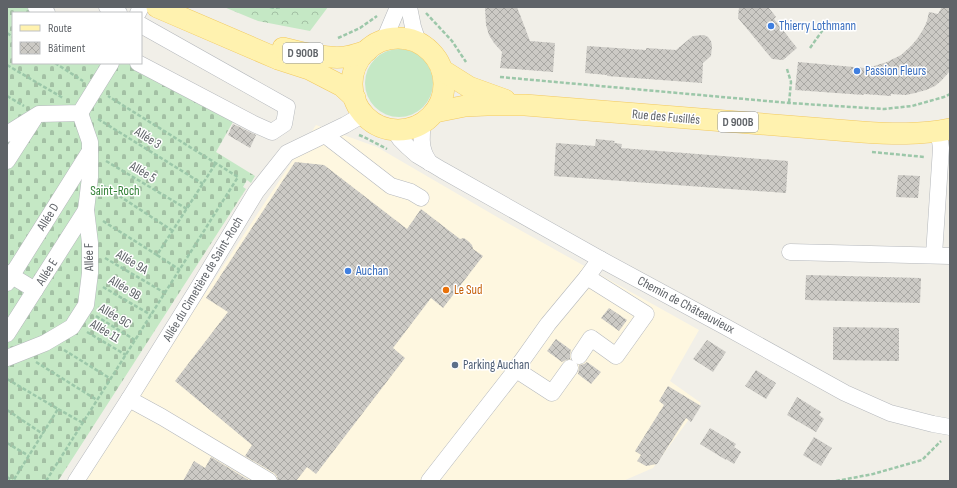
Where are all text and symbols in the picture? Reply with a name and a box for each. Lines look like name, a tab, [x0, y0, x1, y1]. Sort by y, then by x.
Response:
legend	[12, 12, 142, 64]
place label: Thierry Lothmann	[779, 18, 856, 34]
text: Route	[48, 21, 72, 36]
marker: Thierry Lothmann	[766, 21, 776, 31]
text: Bâtiment	[48, 41, 86, 56]
road number: D 900B	[283, 43, 323, 63]
place label: Passion Fleurs	[865, 63, 927, 79]
marker: Passion Fleurs	[852, 66, 862, 76]
street label: Rue des Fusillés	[631, 106, 701, 128]
road number: D 900B	[718, 112, 758, 132]
street label: Allée 3	[131, 123, 164, 152]
street label: Allée 5	[126, 157, 159, 186]
park label: Saint-Roch	[90, 183, 140, 199]
street label: Allée D	[33, 200, 63, 235]
street label: Allée du Cimetière de Saint-Roch	[159, 214, 247, 345]
street label: Allée F	[81, 243, 97, 272]
street label: Allée 9A	[112, 246, 151, 278]
street label: Allée E	[32, 256, 61, 289]
place label: Auchan	[355, 263, 388, 279]
marker: Auchan	[343, 266, 353, 276]
street label: Allée 9B	[105, 272, 144, 304]
street label: Chemin de Châteauvieux	[635, 273, 737, 337]
place label: Le Sud	[454, 282, 482, 298]
marker: Le Sud	[441, 285, 451, 295]
street label: Allée 9C	[95, 300, 134, 332]
street label: Allée 11	[86, 315, 123, 346]
place label: Parking Auchan	[463, 357, 530, 373]
marker: Parking Auchan	[450, 360, 460, 370]

